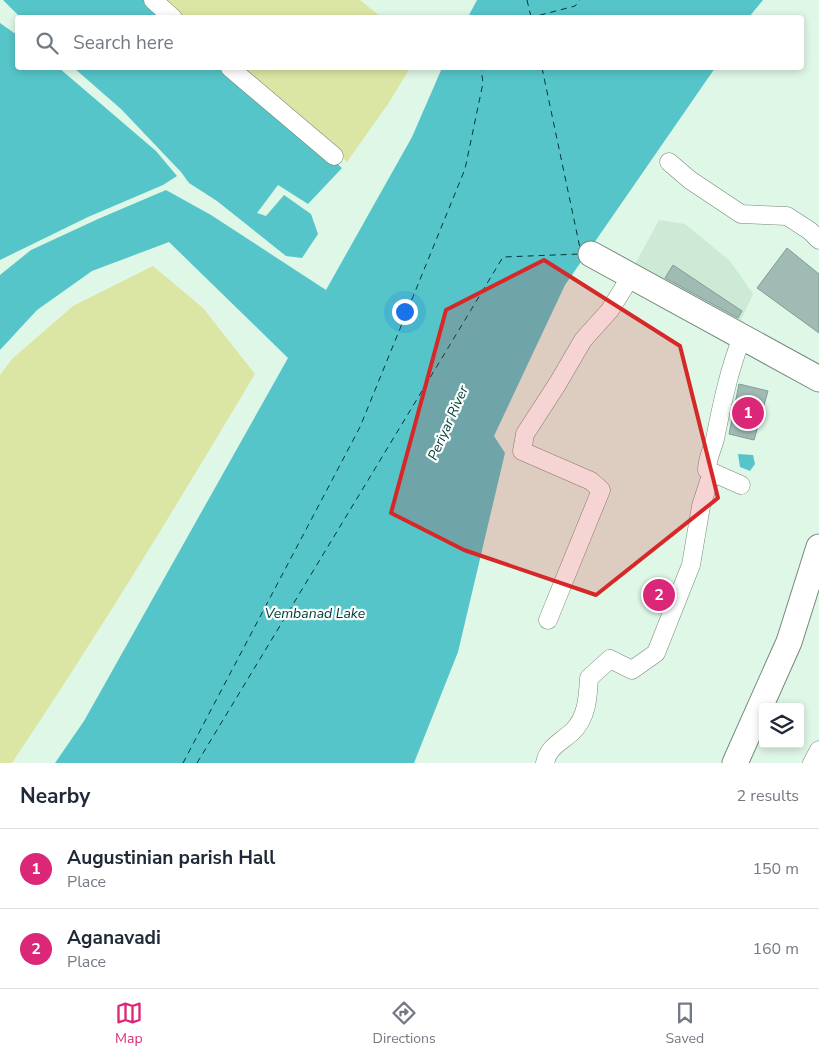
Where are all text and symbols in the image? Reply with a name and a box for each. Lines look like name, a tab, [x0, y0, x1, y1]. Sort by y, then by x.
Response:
search box	[15, 15, 804, 70]
icon: search	[33, 29, 61, 57]
text: Search here	[73, 30, 174, 56]
your location	[392, 299, 418, 325]
water label: Periyar River	[423, 382, 473, 463]
pin: 1	[732, 394, 764, 432]
pin: 2	[643, 576, 675, 614]
water label: Vembanad Lake	[265, 604, 366, 623]
map controls	[759, 703, 804, 748]
button: layers	[759, 703, 804, 748]
text: Nearby	[20, 782, 90, 810]
text: 2 results	[737, 785, 799, 807]
text: Augustinian parish Hall	[67, 845, 275, 871]
text: 1	[31, 858, 41, 880]
text: 150 m	[752, 858, 799, 880]
text: Place	[67, 871, 106, 893]
text: Aganavadi	[67, 925, 161, 951]
text: 2	[31, 938, 41, 960]
text: 160 m	[752, 938, 799, 960]
text: Place	[67, 951, 106, 973]
tab: Map	[115, 999, 143, 1048]
tab: Directions	[373, 999, 436, 1048]
tab: Saved	[665, 999, 704, 1048]

